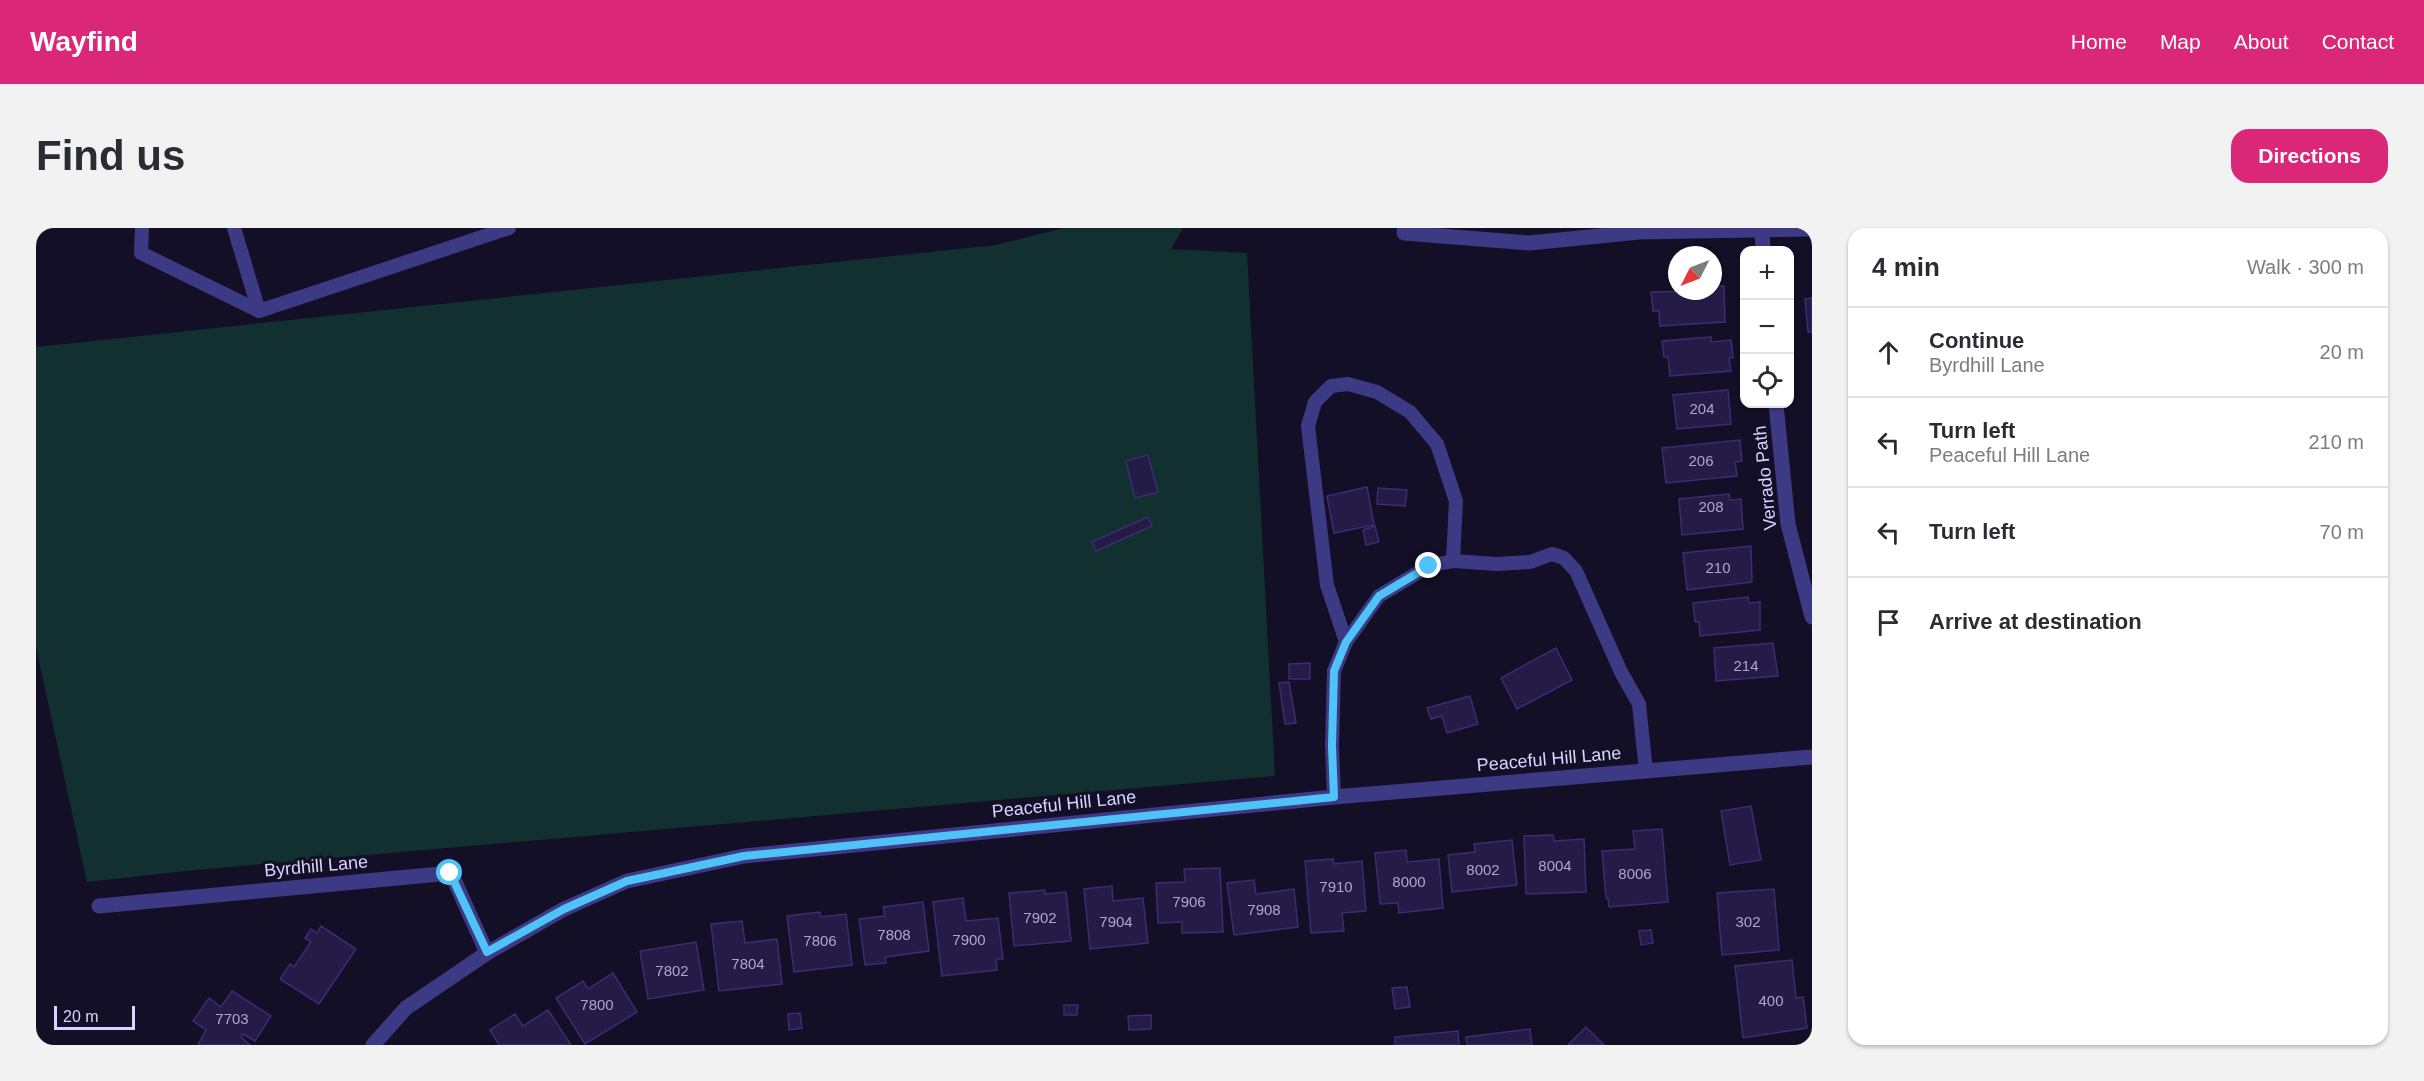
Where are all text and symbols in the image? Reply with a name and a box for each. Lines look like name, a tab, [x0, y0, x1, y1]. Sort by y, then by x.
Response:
text: Wayfind	[30, 26, 138, 57]
text: Home	[2071, 30, 2127, 53]
text: Map	[2160, 30, 2201, 53]
text: About	[2234, 30, 2289, 53]
text: Contact	[2322, 30, 2394, 53]
button: Directions	[2231, 129, 2388, 183]
text: Find us	[36, 132, 185, 179]
north arrow	[1668, 246, 1722, 300]
map controls	[1740, 246, 1794, 408]
button: +	[1740, 246, 1794, 300]
text: 4 min	[1872, 252, 1940, 282]
text: Walk · 300 m	[2247, 256, 2364, 278]
button: −	[1740, 300, 1794, 354]
text: Continue	[1929, 328, 2024, 353]
icon: ahead	[1872, 336, 1905, 369]
text: 20 m	[2320, 341, 2364, 363]
button: locate	[1740, 354, 1794, 408]
text: Byrdhill Lane	[1929, 354, 2045, 376]
house number: 204	[1689, 400, 1715, 417]
text: Turn left	[1929, 418, 2015, 443]
street label: Verrado Path	[1750, 425, 1780, 531]
icon: left	[1872, 426, 1905, 459]
text: 210 m	[2308, 431, 2364, 453]
text: Peaceful Hill Lane	[1929, 444, 2090, 466]
house number: 206	[1688, 452, 1714, 469]
house number: 208	[1698, 498, 1724, 515]
icon: left	[1872, 516, 1905, 549]
text: Turn left	[1929, 519, 2015, 544]
text: 70 m	[2320, 521, 2364, 543]
route end	[1415, 552, 1441, 578]
house number: 210	[1705, 559, 1731, 576]
icon: arrive	[1872, 606, 1905, 639]
text: Arrive at destination	[1929, 609, 2142, 634]
house number: 214	[1733, 657, 1759, 674]
street label: Peaceful Hill Lane	[1476, 743, 1622, 775]
street label: Peaceful Hill Lane	[991, 786, 1137, 822]
street label: Byrdhill Lane	[263, 852, 369, 880]
house number: 8004	[1538, 857, 1572, 874]
route start	[436, 859, 462, 885]
house number: 8002	[1466, 861, 1500, 878]
house number: 8006	[1618, 865, 1652, 882]
house number: 8000	[1392, 873, 1426, 890]
house number: 7910	[1319, 878, 1353, 895]
house number: 7906	[1172, 893, 1206, 910]
house number: 7908	[1247, 901, 1281, 918]
house number: 7902	[1023, 909, 1057, 926]
house number: 7904	[1099, 913, 1133, 930]
house number: 302	[1735, 913, 1761, 930]
house number: 7808	[877, 926, 911, 943]
house number: 7900	[952, 931, 986, 948]
house number: 7806	[803, 932, 837, 949]
house number: 7804	[731, 955, 765, 972]
house number: 7802	[655, 962, 689, 979]
house number: 400	[1758, 992, 1784, 1009]
house number: 7800	[580, 996, 614, 1013]
scale bar	[54, 1003, 135, 1030]
text: 20 m	[63, 1008, 99, 1025]
house number: 7703	[215, 1010, 249, 1027]

